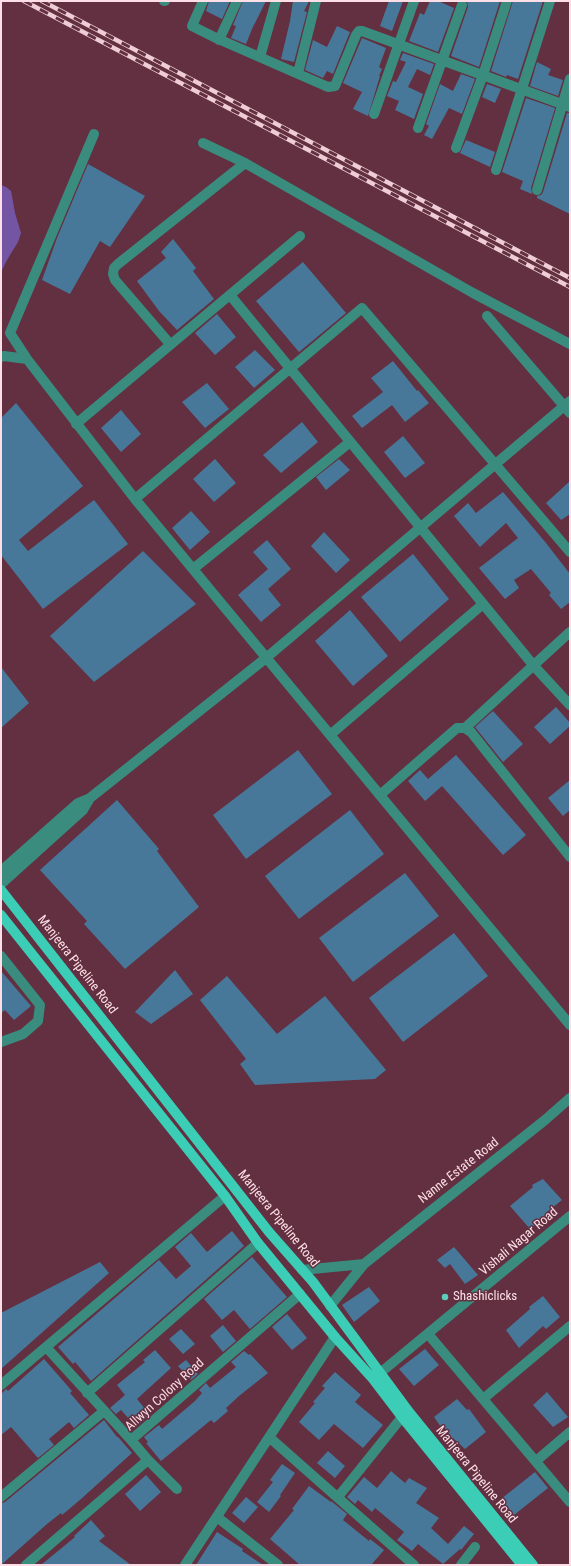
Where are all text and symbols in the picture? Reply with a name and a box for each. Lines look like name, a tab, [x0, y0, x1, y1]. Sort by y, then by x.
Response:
street label: Manjeera Pipeline Road	[34, 913, 120, 1017]
street label: Nanne Estate Road	[416, 1135, 502, 1207]
street label: Manjeera Pipeline Road	[234, 1167, 322, 1271]
street label: Vishali Nagar Road	[477, 1205, 561, 1279]
place label: Shashiclicks	[453, 1289, 517, 1305]
marker: Shashiclicks	[440, 1292, 450, 1302]
street label: Allwyn Colony Road	[122, 1355, 208, 1435]
street label: Manjeera Pipeline Road	[432, 1423, 520, 1527]

